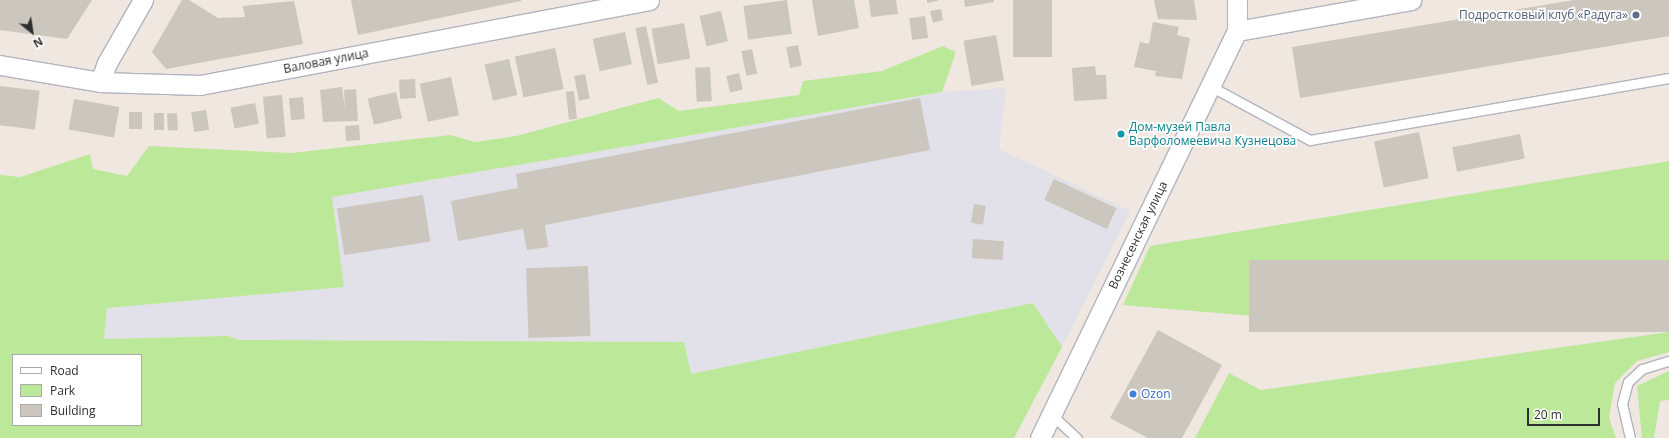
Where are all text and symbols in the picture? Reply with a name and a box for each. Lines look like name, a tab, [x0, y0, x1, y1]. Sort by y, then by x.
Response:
place label: Подростковый клуб «Радуга»	[1459, 8, 1628, 22]
marker: Подростковый клуб «Радуга»	[1631, 10, 1641, 20]
north arrow	[12, 12, 52, 52]
text: N	[31, 34, 46, 52]
street label: Валовая улица	[282, 46, 370, 76]
place label: Дом-музей Павла Варфоломеевича Кузнецова	[1129, 120, 1296, 148]
marker: Дом-музей Павла Варфоломеевича Кузнецова	[1116, 129, 1126, 139]
street label: Вознесенская улица	[1106, 179, 1170, 291]
legend	[12, 354, 142, 426]
text: Road	[50, 362, 79, 379]
text: Park	[50, 382, 75, 399]
place label: Ozon	[1141, 387, 1171, 401]
marker: Ozon	[1128, 389, 1138, 399]
scale bar	[1529, 400, 1602, 426]
text: Building	[50, 402, 95, 419]
text: 20 m	[1534, 406, 1562, 423]

